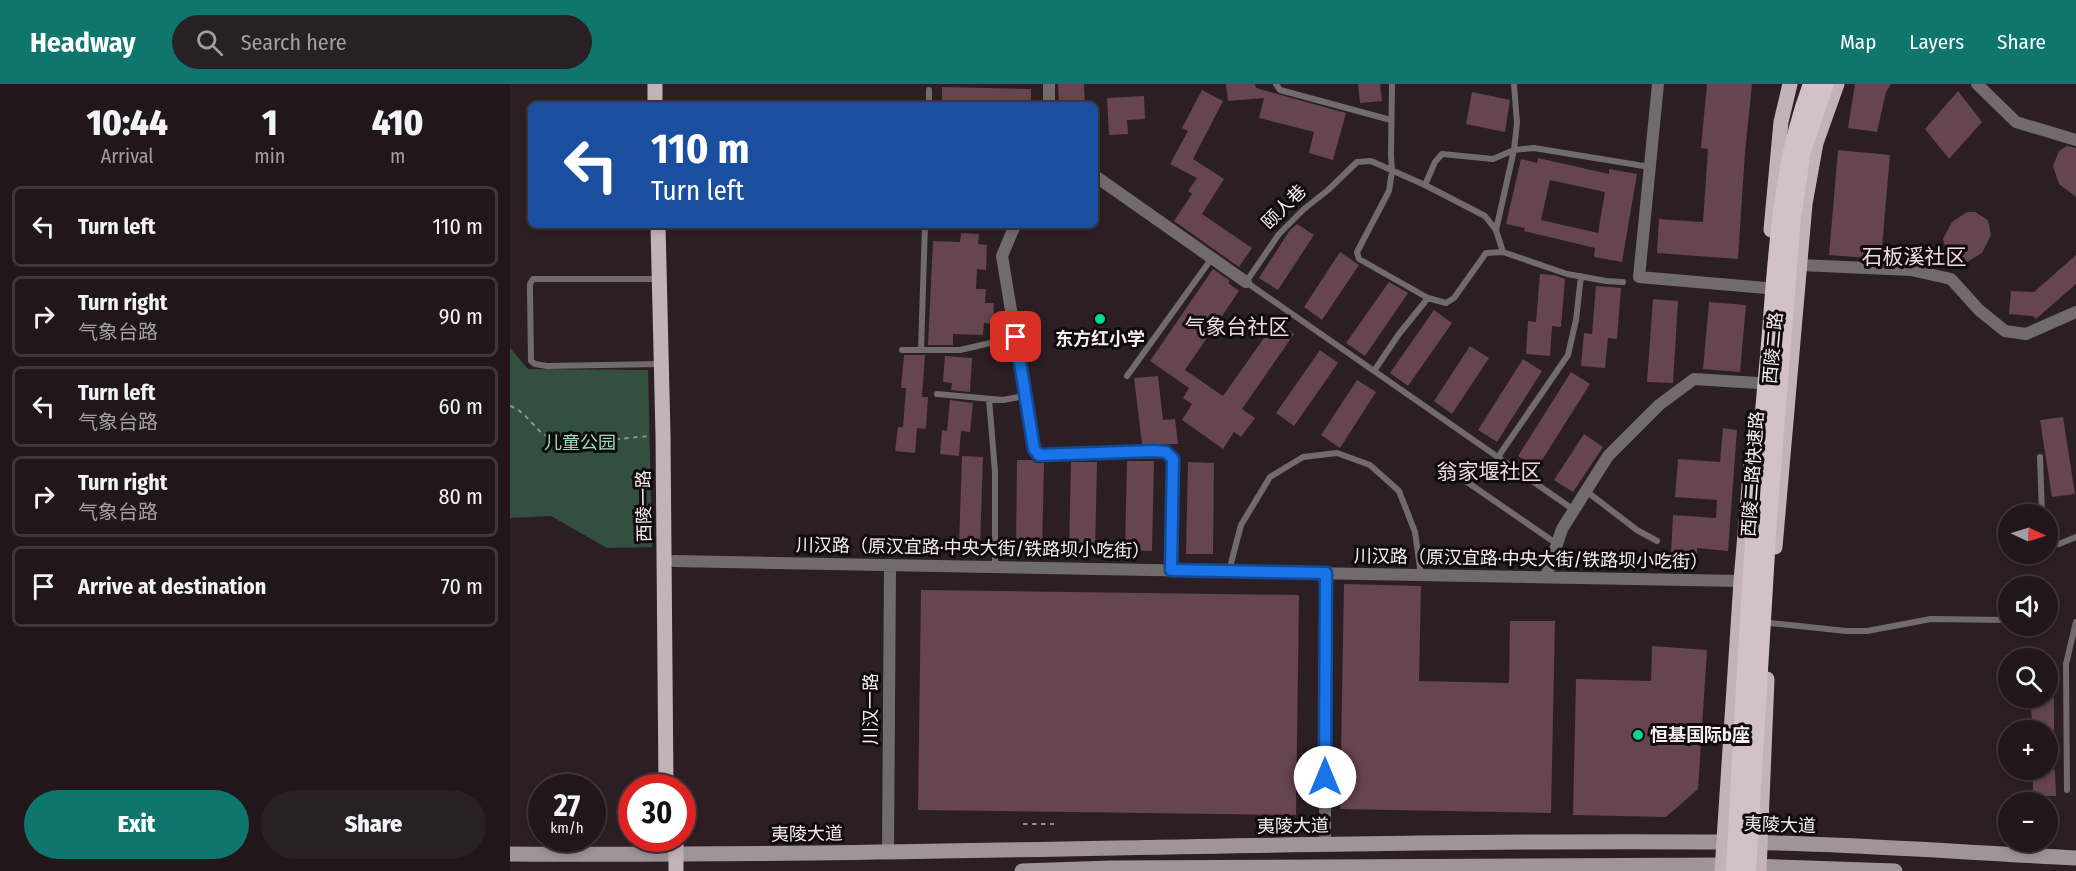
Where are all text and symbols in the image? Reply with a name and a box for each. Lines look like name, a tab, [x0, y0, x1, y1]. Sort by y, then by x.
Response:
search box	[172, 15, 592, 69]
text: Headway	[30, 26, 136, 59]
icon: search	[193, 26, 226, 59]
text: Search here	[241, 29, 347, 56]
text: Map	[1840, 29, 1876, 55]
text: Layers	[1909, 29, 1964, 55]
text: Share	[1997, 29, 2046, 55]
text: 10:44	[86, 101, 168, 145]
text: 1	[262, 101, 278, 145]
text: 410	[372, 101, 424, 145]
text: 110 m	[651, 124, 750, 174]
icon: left	[552, 126, 630, 204]
text: Arrival	[101, 144, 154, 168]
text: min	[254, 144, 285, 168]
text: m	[390, 144, 405, 168]
text: Turn left	[651, 175, 744, 207]
street label: 颐人巷	[1257, 180, 1311, 234]
icon: left	[27, 210, 60, 243]
text: Turn left	[78, 213, 156, 240]
text: 110 m	[433, 213, 483, 240]
district label: 石板溪社区	[1862, 244, 1967, 270]
text: Turn right	[78, 289, 167, 316]
icon: right	[27, 300, 60, 333]
text: 90 m	[439, 303, 483, 330]
pin	[990, 311, 1041, 362]
street label: 西陵二路	[1759, 311, 1787, 385]
marker: 东方红小学	[1093, 312, 1107, 326]
district label: 气象台社区	[1185, 314, 1290, 340]
text: 气象台路	[78, 320, 158, 344]
icon: arrive	[999, 320, 1032, 353]
place label: 东方红小学	[1055, 328, 1145, 350]
text: Turn left	[78, 379, 156, 406]
icon: left	[27, 390, 60, 423]
text: 60 m	[439, 393, 483, 420]
text: 气象台路	[78, 410, 158, 434]
street label: 西陵二路快速路	[1738, 410, 1768, 538]
park label: 儿童公园	[544, 432, 616, 454]
district label: 翁家堰社区	[1437, 459, 1542, 485]
text: Turn right	[78, 469, 167, 496]
street label: 西陵一路	[632, 470, 656, 542]
icon: right	[27, 480, 60, 513]
text: 80 m	[438, 483, 483, 510]
text: 气象台路	[78, 500, 158, 524]
north arrow	[1998, 504, 2058, 564]
map controls	[1998, 504, 2058, 852]
street label: 川汉路（原汉宜路·中央大街/铁路坝小吃街）	[796, 534, 1150, 562]
street label: 川汉路（原汉宜路·中央大街/铁路坝小吃街）	[1354, 545, 1708, 573]
icon: arrive	[27, 570, 60, 603]
text: Arrive at destination	[78, 573, 266, 600]
text: 70 m	[441, 573, 483, 600]
button: sound	[1998, 576, 2058, 636]
button: search	[1998, 648, 2058, 708]
street label: 川汉一路	[860, 673, 882, 745]
button: +	[1998, 720, 2058, 780]
place label: 恒基国际b座	[1650, 724, 1750, 746]
marker: 恒基国际b座	[1631, 728, 1645, 742]
position arrow	[1293, 745, 1357, 809]
speed limit sign: 30	[618, 774, 696, 852]
text: 27	[554, 788, 580, 824]
button: Exit	[24, 790, 249, 859]
button: Share	[261, 790, 486, 859]
button: −	[1998, 792, 2058, 852]
street label: 夷陵大道	[1744, 813, 1816, 837]
street label: 夷陵大道	[1257, 814, 1329, 838]
text: km/h	[550, 819, 584, 837]
street label: 夷陵大道	[771, 822, 843, 846]

